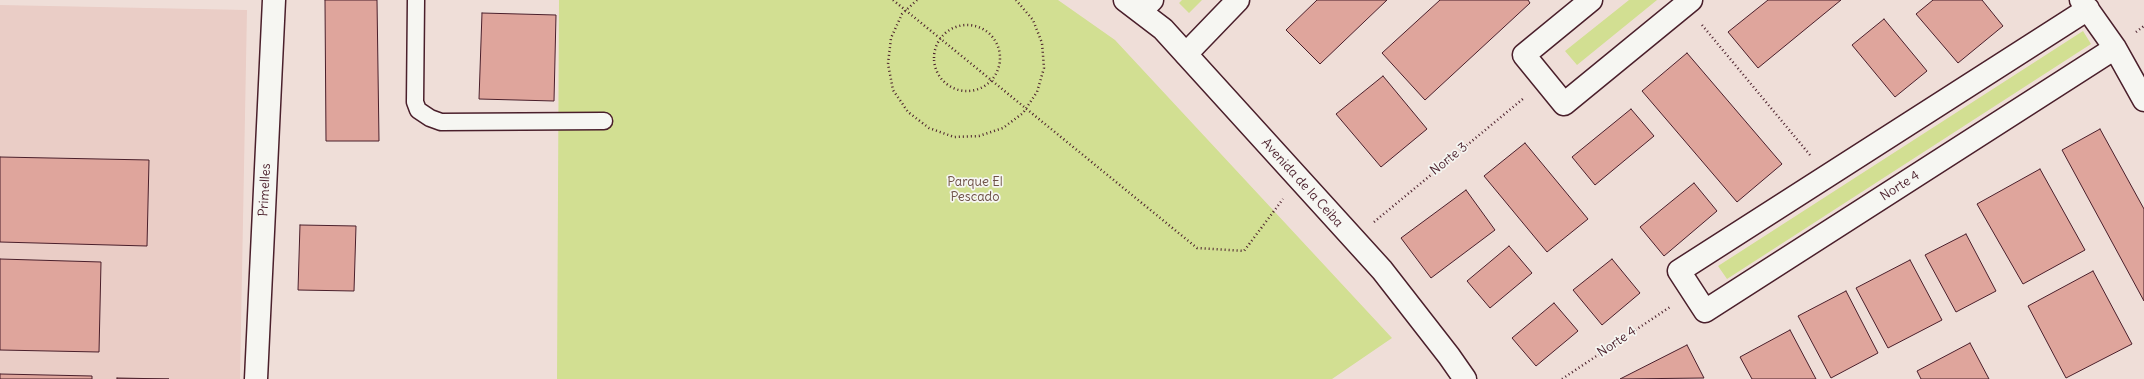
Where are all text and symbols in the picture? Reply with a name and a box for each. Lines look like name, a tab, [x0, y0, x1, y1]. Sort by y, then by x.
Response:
street label: Avenida de la Ceiba	[1258, 135, 1346, 231]
street label: Norte 3	[1427, 139, 1471, 179]
street label: Primelles	[256, 163, 274, 217]
street label: Norte 4	[1878, 168, 1922, 204]
park label: Parque El Pescado	[947, 174, 1003, 205]
street label: Norte 4	[1595, 323, 1639, 361]

